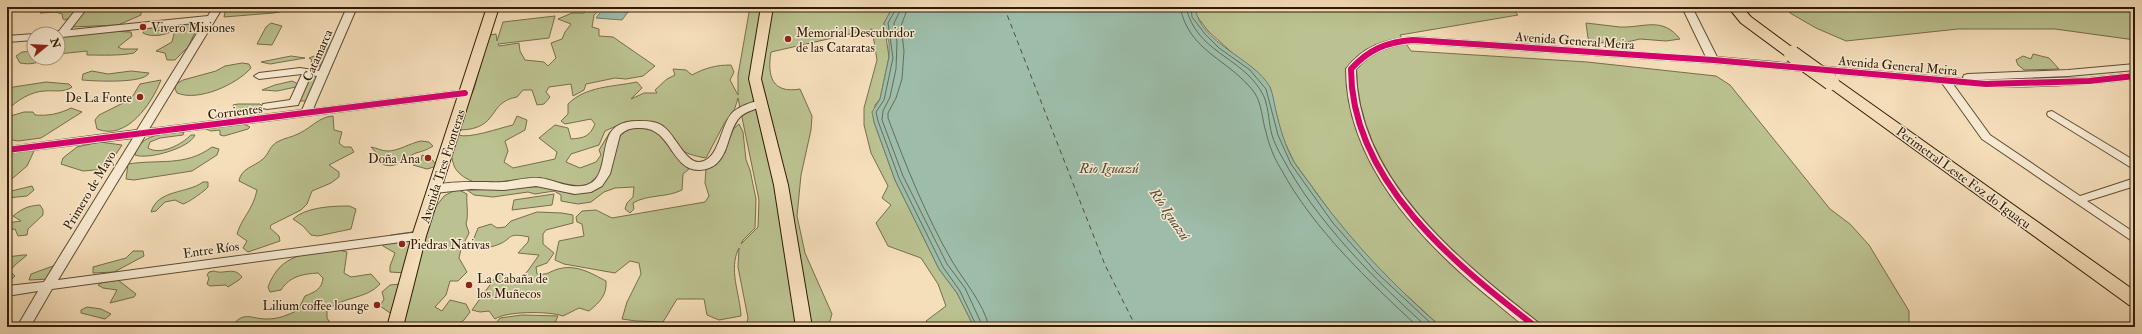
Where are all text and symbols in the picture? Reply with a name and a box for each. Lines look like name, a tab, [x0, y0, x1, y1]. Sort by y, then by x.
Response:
place label: Vivero Misiones	[151, 20, 236, 36]
marker: Vivero Misiones	[138, 22, 148, 32]
place label: Memorial Descubridor de las Cataratas	[796, 25, 914, 56]
north arrow	[26, 26, 66, 66]
street label: Catamarca	[299, 26, 337, 84]
street label: Avenida General Meira	[1514, 29, 1636, 53]
marker: Memorial Descubridor de las Cataratas	[783, 34, 793, 44]
text: N	[47, 35, 63, 51]
street label: Avenida General Meira	[1837, 53, 1959, 79]
place label: De La Fonte	[65, 90, 133, 106]
marker: De La Fonte	[135, 92, 145, 102]
street label: Corrientes	[207, 101, 264, 123]
street label: Avenida Tres Fronteras	[417, 107, 469, 226]
street label: Perimetral Leste Foz do Iguaçu	[1893, 123, 2034, 232]
street label: Primero de Mayo	[60, 148, 121, 233]
place label: Doña Ana	[368, 151, 421, 167]
marker: Doña Ana	[423, 153, 433, 163]
water label: Rio Iguazú	[1078, 160, 1139, 177]
water label: Río Iguazú	[1145, 184, 1193, 244]
place label: Piedras Nativas	[410, 237, 490, 253]
street label: Entre Ríos	[182, 238, 241, 262]
marker: Piedras Nativas	[397, 239, 407, 249]
place label: La Cabaña de los Muñecos	[477, 271, 548, 302]
marker: La Cabaña de los Muñecos	[464, 280, 474, 290]
place label: Lilium coffee lounge	[263, 298, 370, 314]
marker: Lilium coffee lounge	[372, 300, 382, 310]

